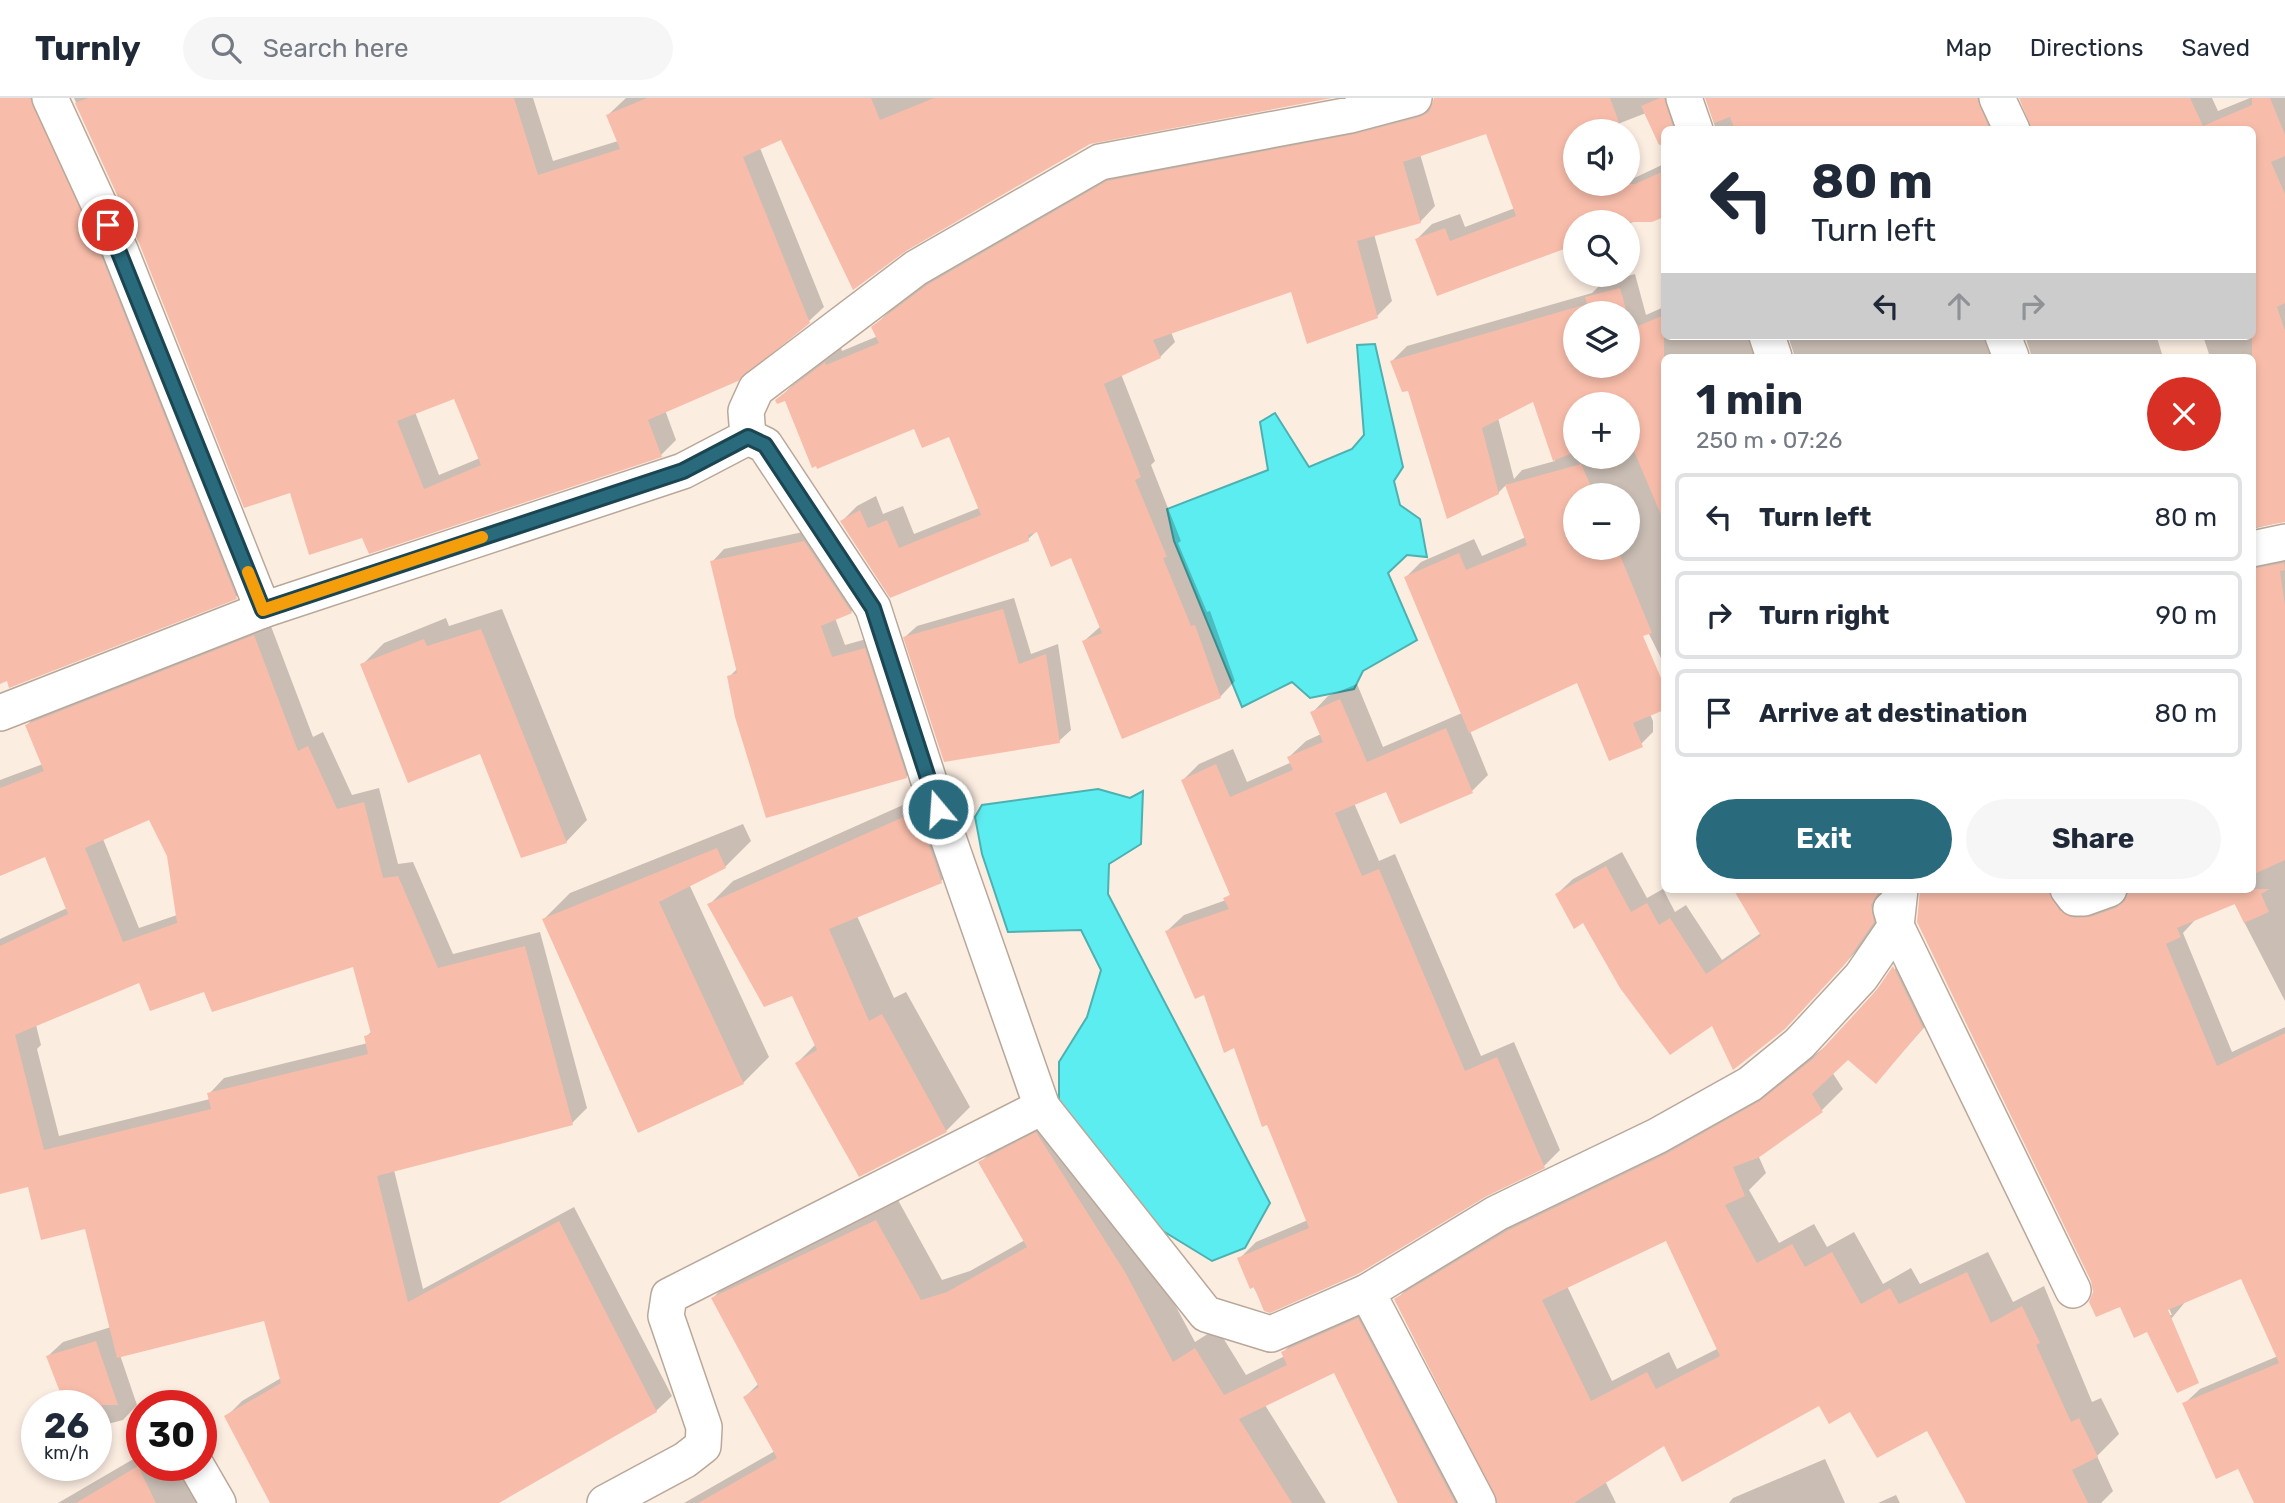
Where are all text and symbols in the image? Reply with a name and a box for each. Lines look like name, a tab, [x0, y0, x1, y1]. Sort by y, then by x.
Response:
search box	[183, 17, 673, 80]
text: Turnly	[35, 29, 141, 68]
icon: search	[207, 29, 245, 67]
text: Search here	[263, 33, 409, 64]
text: Map	[1945, 34, 1992, 62]
text: Directions	[2030, 34, 2143, 62]
text: Saved	[2181, 34, 2250, 62]
map controls	[1563, 119, 1640, 560]
button: sound	[1563, 119, 1640, 196]
text: 80 m	[1811, 152, 1933, 210]
icon: left	[1696, 154, 1787, 245]
pin	[78, 195, 138, 255]
icon: arrive	[89, 206, 127, 244]
button: search	[1563, 210, 1640, 287]
text: Turn left	[1811, 211, 1936, 249]
icon: left	[1867, 287, 1905, 325]
icon: ahead	[1940, 287, 1978, 325]
icon: right	[2013, 287, 2051, 325]
button: layers	[1563, 301, 1640, 378]
text: 1 min	[1696, 375, 1803, 425]
button: close	[2147, 377, 2221, 451]
button: +	[1563, 392, 1640, 469]
text: 250 m · 07:26	[1696, 426, 1842, 454]
button: −	[1563, 483, 1640, 560]
icon: left	[1700, 498, 1738, 536]
text: Turn left	[1759, 502, 1871, 533]
text: 80 m	[2154, 502, 2217, 533]
icon: right	[1700, 596, 1738, 634]
text: Turn right	[1759, 600, 1889, 631]
text: 90 m	[2156, 600, 2217, 631]
icon: arrive	[1700, 694, 1738, 732]
text: Arrive at destination	[1759, 698, 2027, 729]
text: 80 m	[2154, 698, 2217, 729]
position arrow	[901, 772, 975, 846]
button: Exit	[1696, 799, 1952, 879]
button: Share	[1966, 799, 2221, 879]
speed limit sign: 30	[126, 1390, 217, 1481]
text: 26	[44, 1405, 89, 1447]
text: km/h	[44, 1442, 89, 1464]

